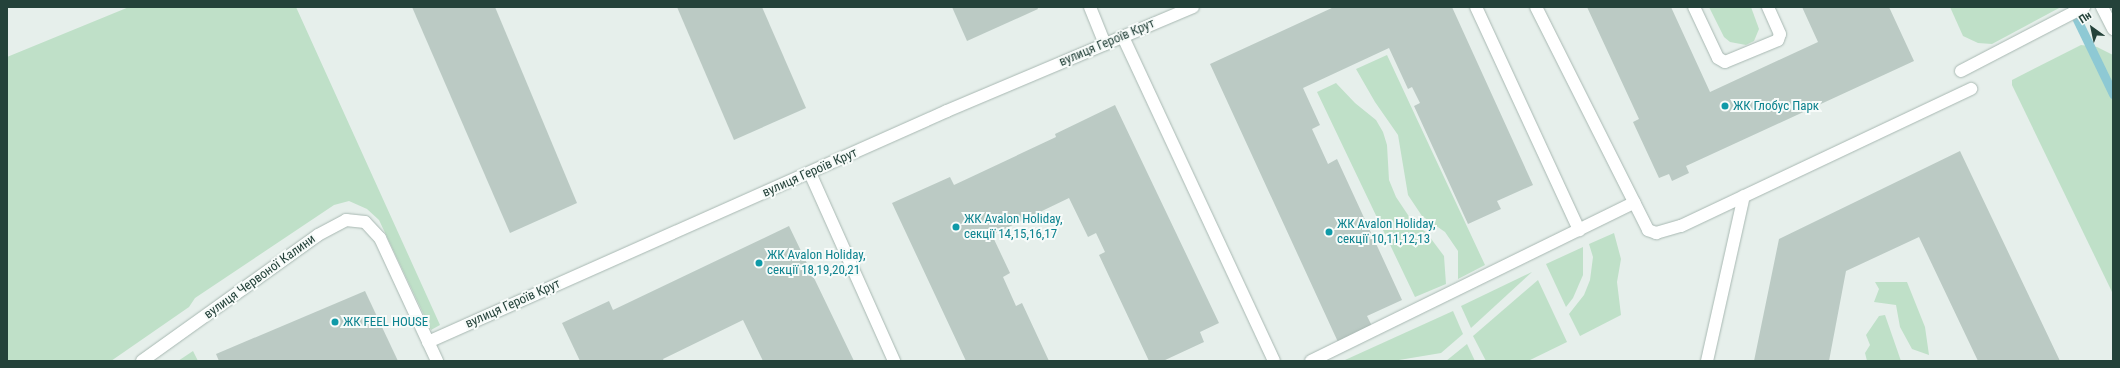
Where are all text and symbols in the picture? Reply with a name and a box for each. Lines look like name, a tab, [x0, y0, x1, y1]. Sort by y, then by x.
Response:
north arrow	[2072, 8, 2112, 48]
text: Пн	[2077, 9, 2094, 26]
street label: вулиця Героїв Крут	[1057, 16, 1157, 70]
place label: ЖК Глобус Парк	[1733, 98, 1819, 114]
marker: ЖК Глобус Парк	[1720, 101, 1730, 111]
street label: вулиця Героїв Крут	[760, 145, 860, 201]
place label: ЖК Avalon Holiday, секції 14,15,16,17	[964, 212, 1063, 243]
place label: ЖК Avalon Holiday, секції 10,11,12,13	[1337, 217, 1436, 248]
marker: ЖК Avalon Holiday, секції 14,15,16,17	[951, 222, 961, 232]
marker: ЖК Avalon Holiday, секції 10,11,12,13	[1324, 227, 1334, 237]
street label: вулиця Червоної Калини	[201, 231, 319, 323]
place label: ЖК Avalon Holiday, секції 18,19,20,21	[767, 248, 866, 279]
marker: ЖК Avalon Holiday, секції 18,19,20,21	[754, 258, 764, 268]
street label: вулиця Героїв Крут	[463, 276, 563, 332]
place label: ЖК FEEL HOUSE	[343, 314, 428, 330]
marker: ЖК FEEL HOUSE	[330, 317, 340, 327]

